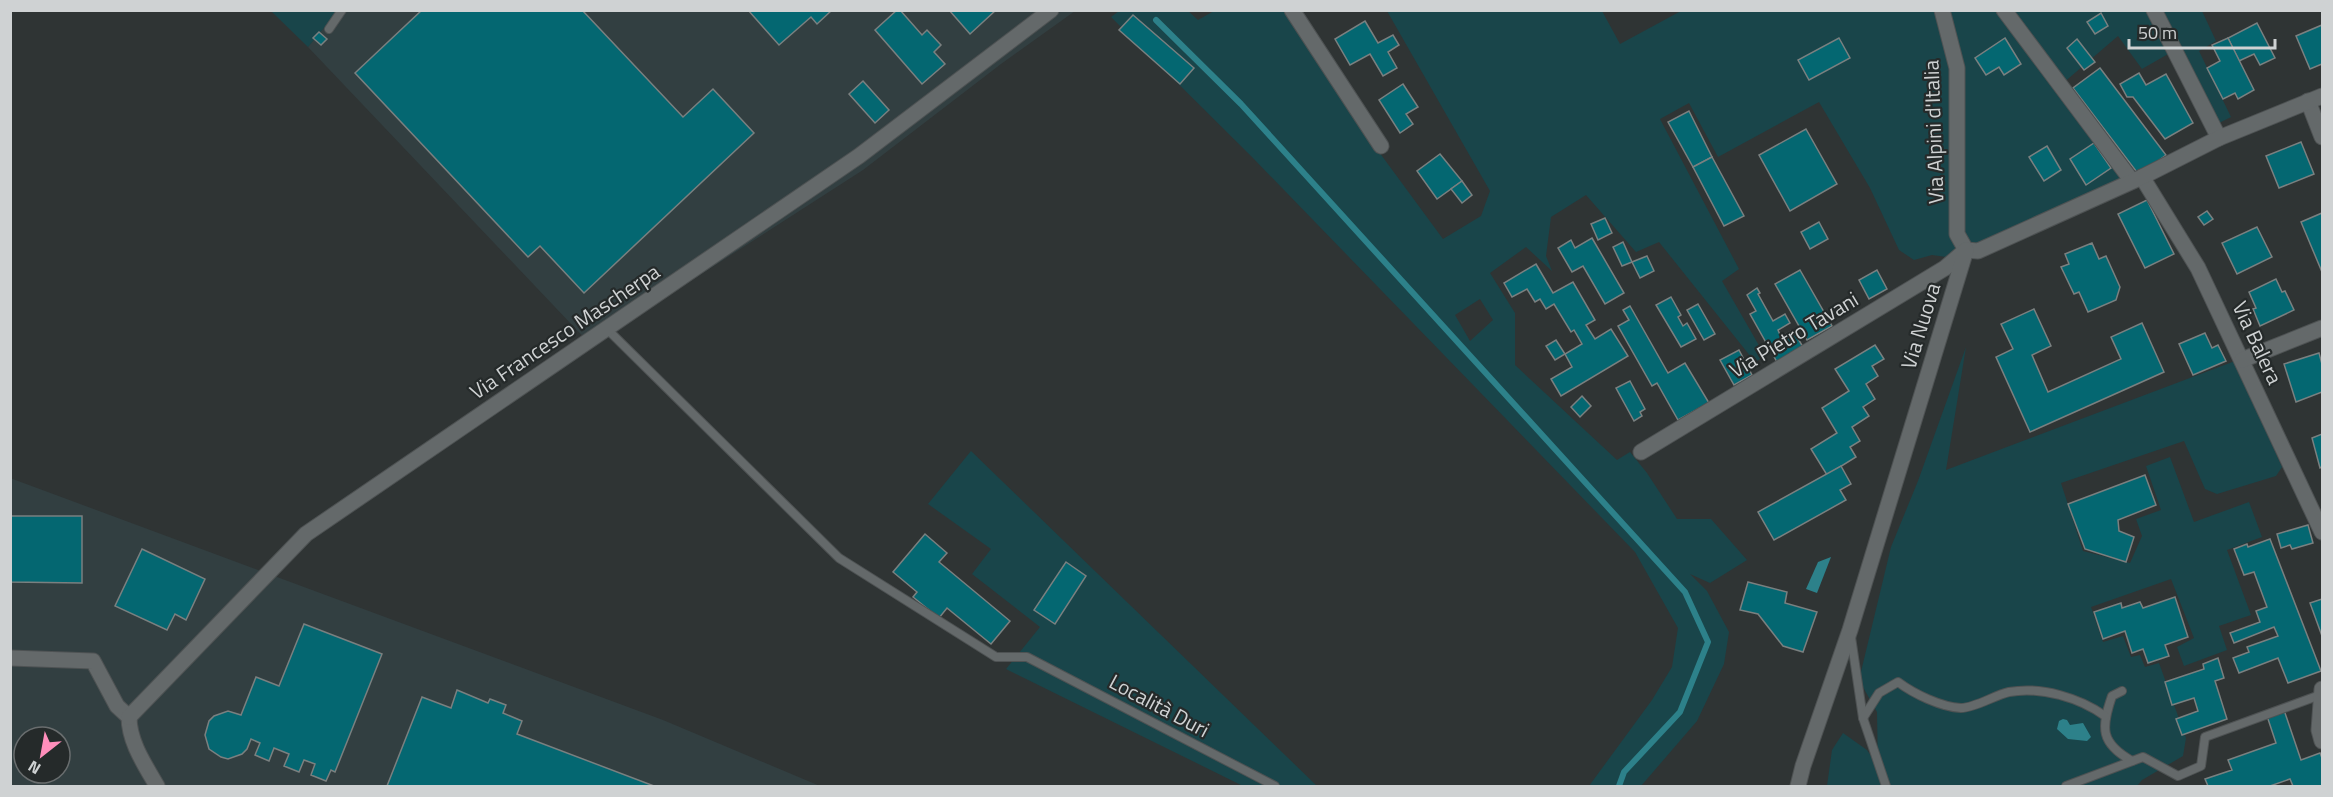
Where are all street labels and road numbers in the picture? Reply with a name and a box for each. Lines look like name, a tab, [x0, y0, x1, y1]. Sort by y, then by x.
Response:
street label: Via Alpini d'Italia	[1914, 59, 1952, 205]
street label: Via Francesco Mascherpa	[463, 255, 666, 407]
street label: Via Nuova	[1892, 278, 1948, 373]
street label: Via Pietro Tavani	[1723, 283, 1864, 385]
street label: Via Balera	[2225, 296, 2291, 390]
street label: Località Duri	[1104, 665, 1215, 745]

